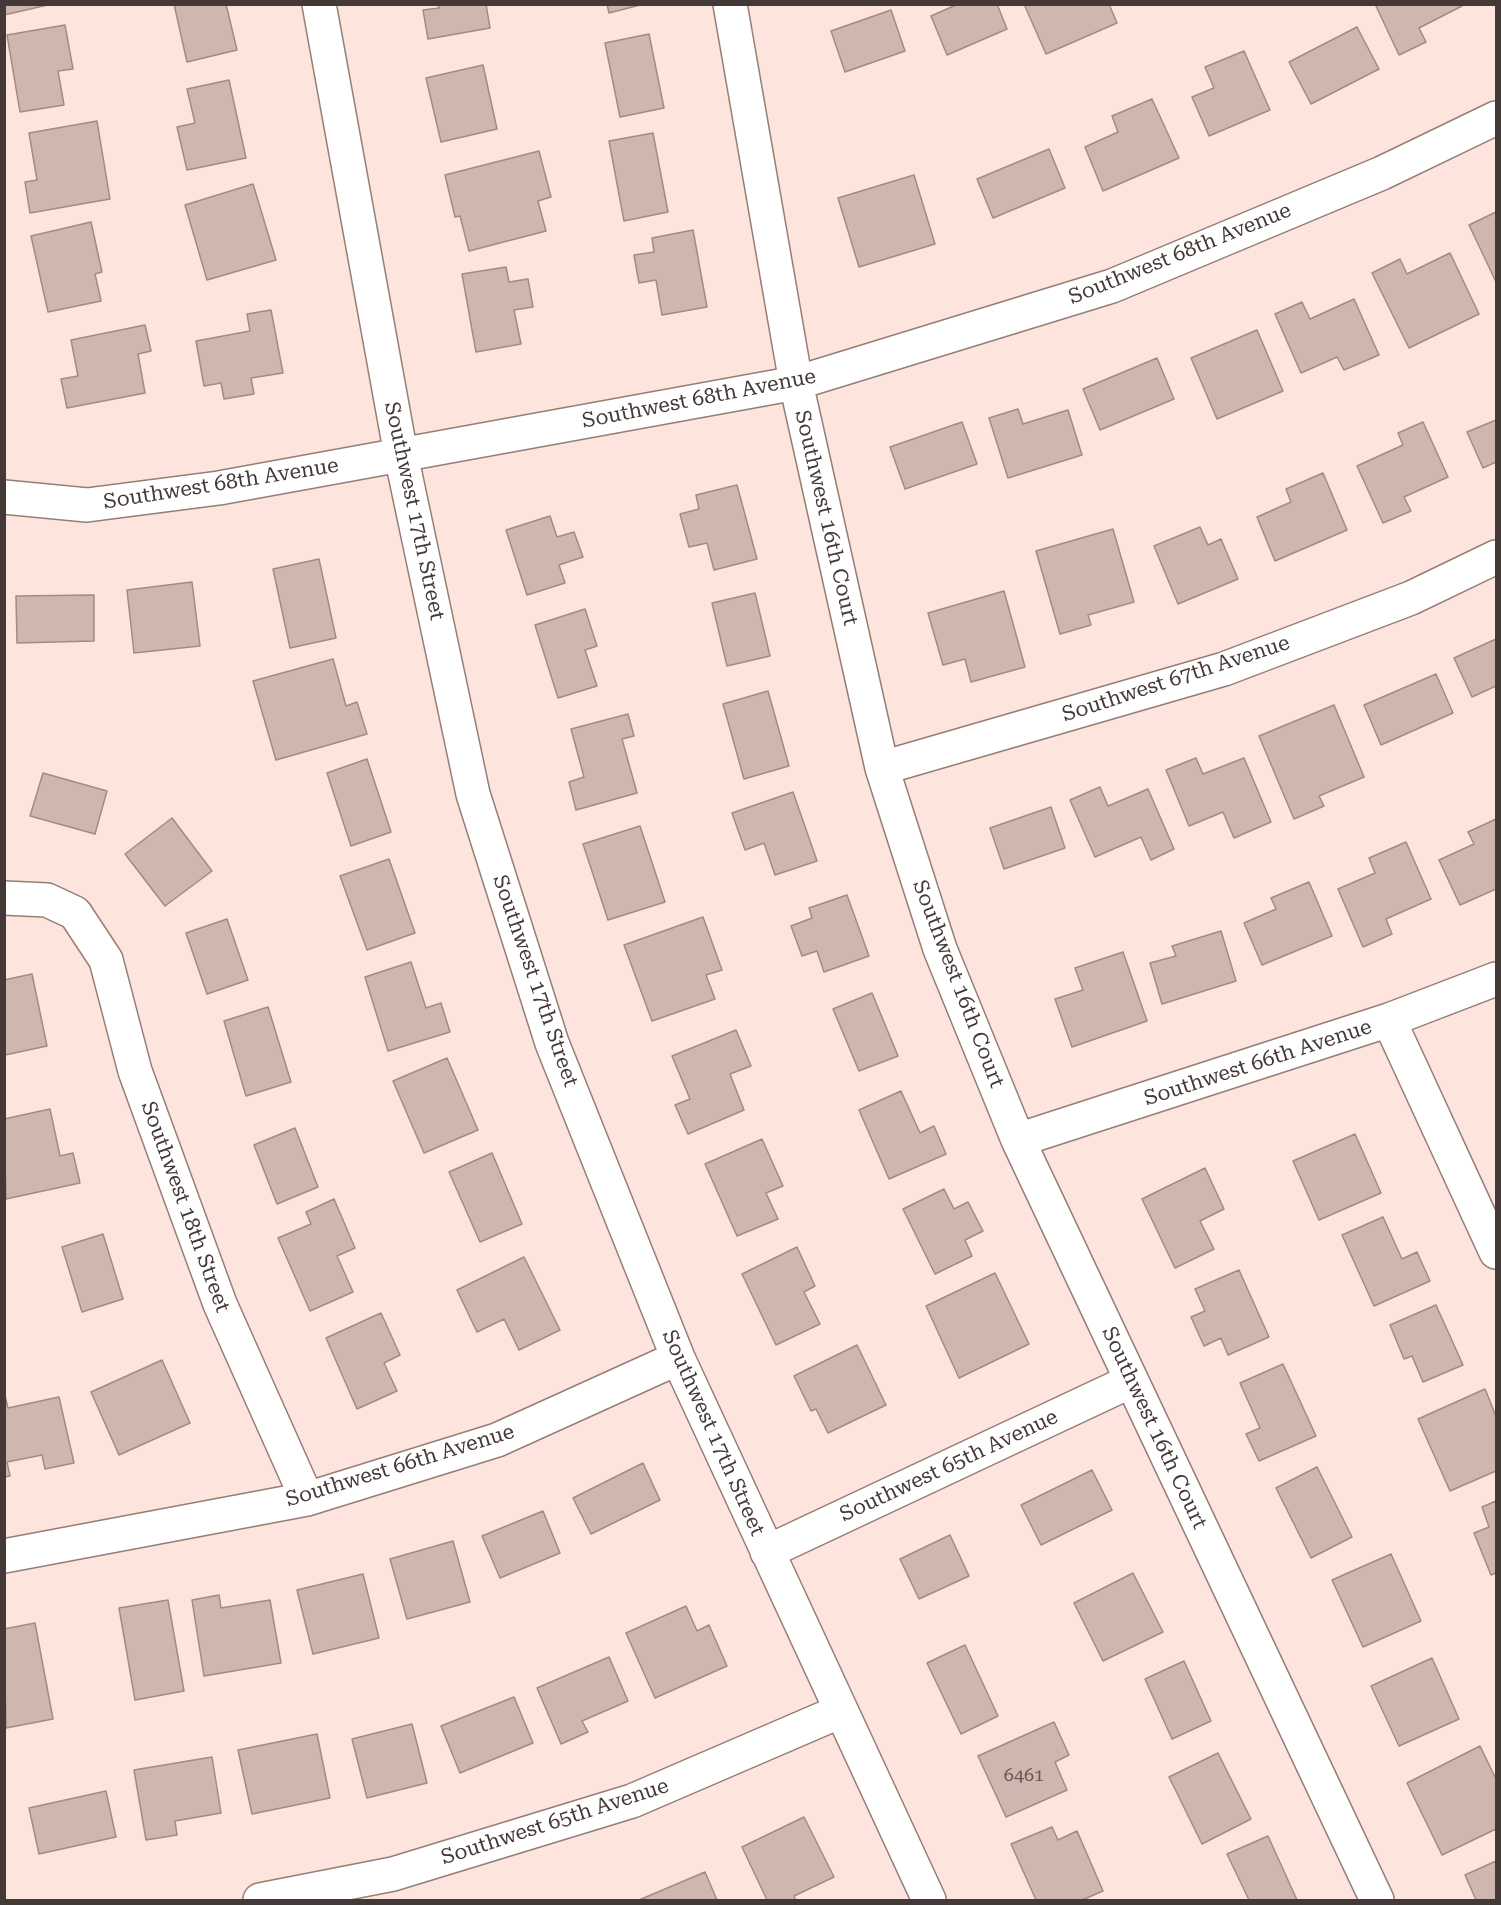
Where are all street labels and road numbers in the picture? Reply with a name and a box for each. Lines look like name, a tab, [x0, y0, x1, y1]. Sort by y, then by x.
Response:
street label: Southwest 68th Avenue	[1065, 198, 1295, 310]
street label: Southwest 68th Avenue	[580, 364, 818, 434]
street label: Southwest 17th Street	[379, 399, 449, 623]
street label: Southwest 16th Court	[789, 408, 863, 628]
street label: Southwest 68th Avenue	[102, 453, 340, 515]
street label: Southwest 67th Avenue	[1059, 630, 1293, 728]
street label: Southwest 17th Street	[487, 872, 583, 1090]
street label: Southwest 16th Court	[907, 877, 1009, 1091]
street label: Southwest 66th Avenue	[1141, 1014, 1375, 1112]
street label: Southwest 18th Street	[135, 1098, 235, 1316]
street label: Southwest 16th Court	[1096, 1323, 1212, 1533]
street label: Southwest 17th Street	[656, 1326, 770, 1540]
street label: Southwest 65th Avenue	[836, 1404, 1062, 1528]
street label: Southwest 66th Avenue	[283, 1419, 517, 1513]
street label: Southwest 65th Avenue	[438, 1773, 672, 1871]

